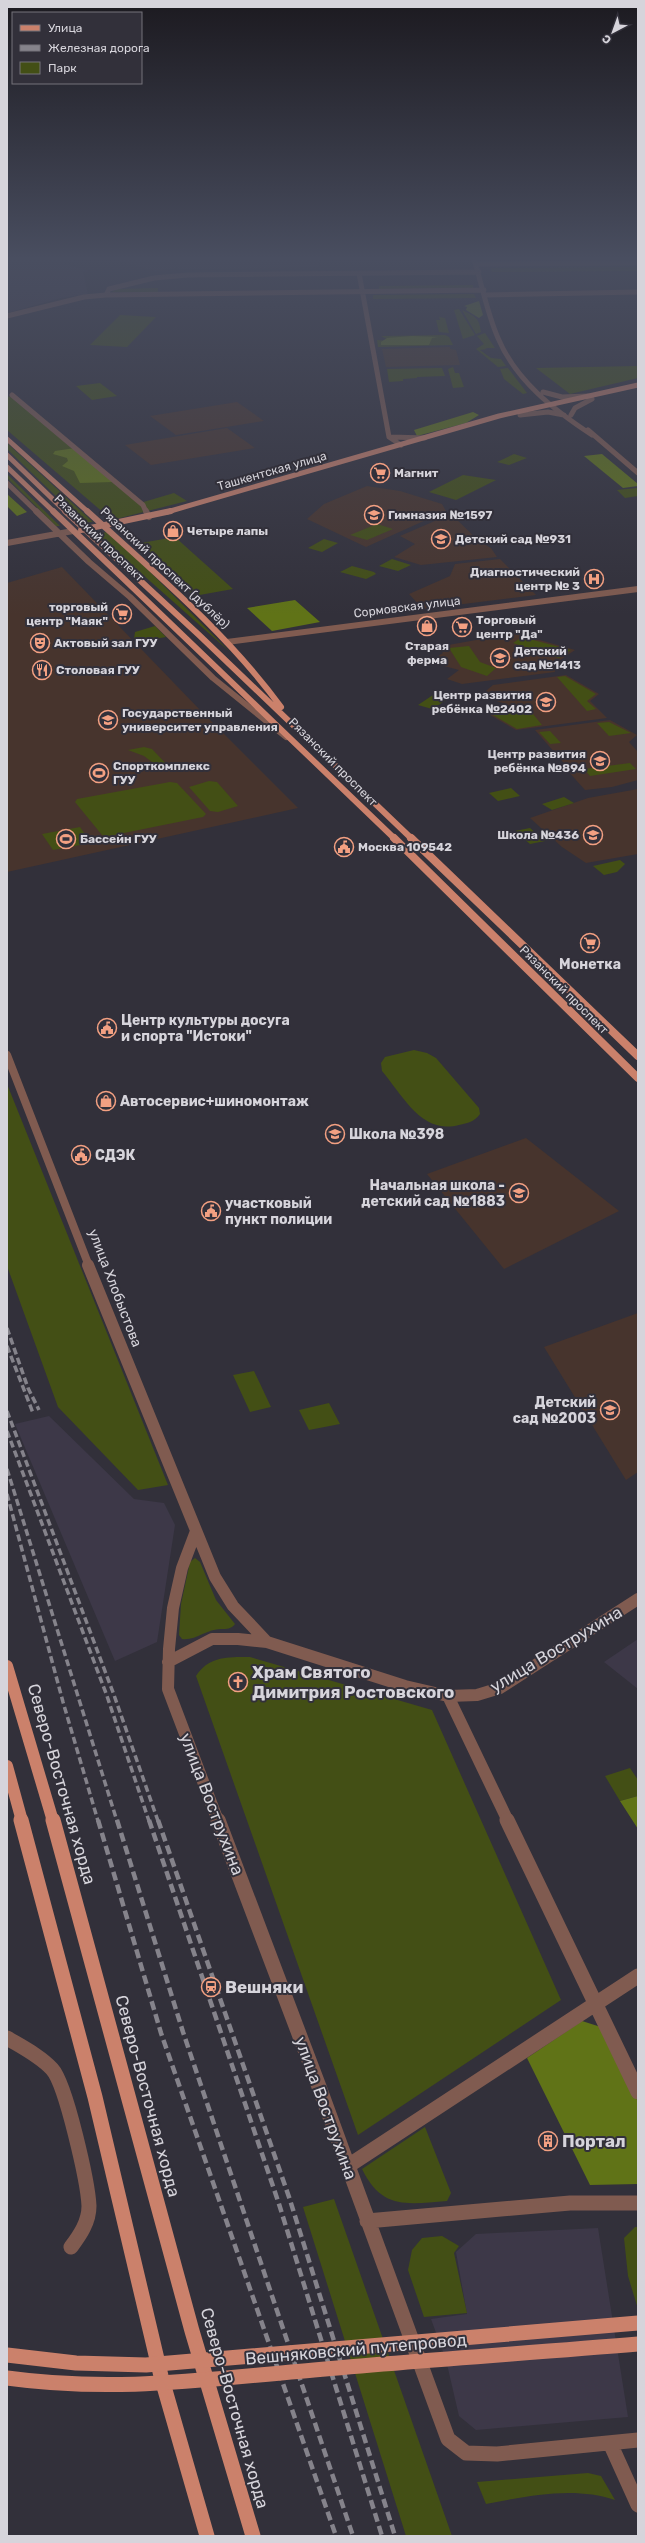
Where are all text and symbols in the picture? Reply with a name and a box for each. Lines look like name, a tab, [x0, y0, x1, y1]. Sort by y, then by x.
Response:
legend	[12, 12, 142, 84]
north arrow	[593, 12, 633, 52]
text: Улица	[48, 21, 82, 35]
text: С	[599, 32, 614, 47]
text: Железная дорога	[48, 41, 150, 55]
text: Парк	[48, 61, 77, 75]
street label: Ташкентская улица	[216, 449, 328, 493]
supermarket icon: Магнит	[369, 462, 391, 484]
place label: Магнит	[394, 466, 439, 480]
street label: Рязанский проспект	[51, 492, 147, 584]
street label: Рязанский проспект (дублёр)	[98, 504, 232, 632]
school or university icon: Гимназия №1597	[363, 504, 385, 526]
place label: Гимназия №1597	[388, 508, 492, 522]
shop icon: Четыре лапы	[162, 520, 184, 542]
place label: Четыре лапы	[187, 524, 268, 538]
school or university icon: Детский сад №931	[430, 528, 452, 550]
place label: Детский сад №931	[455, 532, 571, 546]
place label: Диагностический центр № 3	[470, 565, 580, 593]
hospital icon: Диагностический центр № 3	[583, 568, 605, 590]
street label: Сормовская улица	[353, 594, 461, 620]
place label: торговый центр "Маяк"	[26, 600, 108, 628]
supermarket icon: торговый центр "Маяк"	[111, 603, 133, 625]
place label: Торговый центр "Да"	[476, 613, 543, 641]
shop icon: Старая ферма	[416, 615, 438, 637]
supermarket icon: Торговый центр "Да"	[451, 616, 473, 638]
theatre icon: Актовый зал ГУУ	[29, 632, 51, 654]
place label: Актовый зал ГУУ	[54, 636, 158, 650]
place label: Старая ферма	[405, 639, 449, 667]
place label: Детский сад №1413	[514, 644, 581, 672]
school or university icon: Детский сад №1413	[489, 647, 511, 669]
restaurant icon: Столовая ГУУ	[31, 659, 53, 681]
place label: Столовая ГУУ	[56, 663, 140, 677]
place label: Центр развития ребёнка №2402	[432, 688, 532, 716]
school or university icon: Центр развития ребёнка №2402	[535, 691, 557, 713]
place label: Государственный университет управления	[122, 706, 278, 734]
school or university icon: Государственный университет управления	[97, 709, 119, 731]
street label: Рязанский проспект	[286, 715, 380, 809]
place label: Центр развития ребёнка №894	[487, 747, 586, 775]
school or university icon: Центр развития ребёнка №894	[589, 750, 611, 772]
place label: Спорткомплекс ГУУ	[113, 759, 210, 787]
sports icon: Спорткомплекс ГУУ	[88, 762, 110, 784]
school or university icon: Школа №436	[582, 824, 604, 846]
sports icon: Бассейн ГУУ	[55, 828, 77, 850]
place label: Школа №436	[497, 828, 579, 842]
place label: Бассейн ГУУ	[80, 832, 157, 846]
public building icon: Москва 109542	[333, 836, 355, 858]
place label: Москва 109542	[358, 840, 452, 854]
supermarket icon: Монетка	[579, 932, 601, 954]
street label: Рязанский проспект	[517, 943, 611, 1037]
place label: Монетка	[559, 956, 621, 973]
place label: Центр культуры досуга и спорта "Истоки"	[121, 1012, 290, 1045]
public building icon: Центр культуры досуга и спорта "Истоки"	[96, 1017, 118, 1039]
shop icon: Автосервис+шиномонтаж	[95, 1090, 117, 1112]
place label: Автосервис+шиномонтаж	[120, 1093, 309, 1110]
school or university icon: Школа №398	[324, 1123, 346, 1145]
place label: Школа №398	[349, 1126, 444, 1143]
public building icon: СДЭК	[70, 1144, 92, 1166]
place label: СДЭК	[95, 1147, 135, 1164]
place label: Начальная школа - детский сад №1883	[361, 1177, 505, 1210]
school or university icon: Начальная школа - детский сад №1883	[508, 1182, 530, 1204]
place label: участковый пункт полиции	[225, 1195, 332, 1228]
public building icon: участковый пункт полиции	[200, 1200, 222, 1222]
street label: улица Хлобыстова	[85, 1226, 145, 1350]
place label: Детский сад №2003	[513, 1394, 596, 1427]
school or university icon: Детский сад №2003	[599, 1399, 621, 1421]
street label: улица Вострухина	[486, 1602, 626, 1696]
place label: Храм Святого Димитрия Ростовского	[252, 1662, 454, 1702]
church icon: Храм Святого Димитрия Ростовского	[227, 1671, 249, 1693]
street label: Северо-Восточная хорда	[24, 1681, 100, 1887]
street label: улица Вострухина	[176, 1730, 248, 1878]
station icon: Вешняки	[200, 1976, 222, 1998]
place label: Вешняки	[225, 1977, 303, 1997]
street label: Северо-Восточная хорда	[111, 1993, 185, 2199]
street label: улица Вострухина	[291, 2034, 361, 2182]
building icon: Портал	[537, 2130, 559, 2152]
place label: Портал	[562, 2131, 626, 2151]
street label: Северо-Восточная хорда	[197, 2305, 273, 2511]
street label: Вешняковский путепровод	[244, 2329, 468, 2369]

